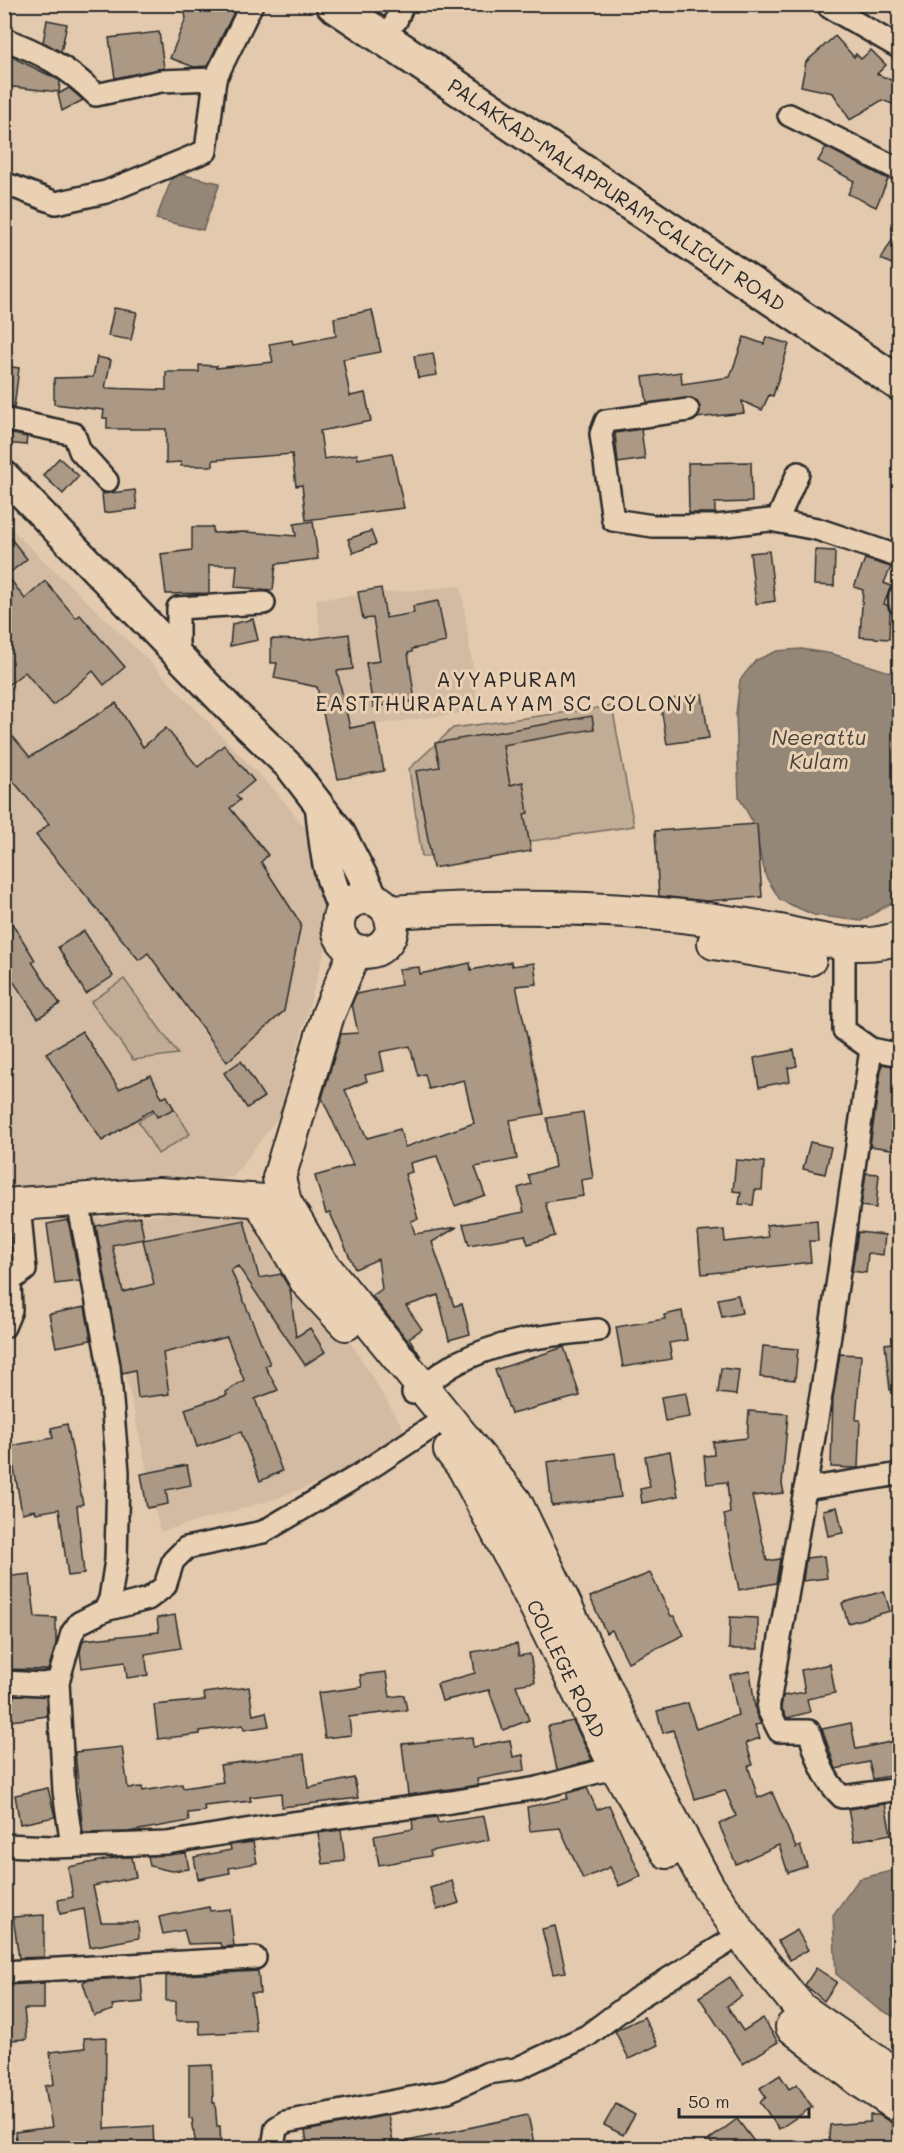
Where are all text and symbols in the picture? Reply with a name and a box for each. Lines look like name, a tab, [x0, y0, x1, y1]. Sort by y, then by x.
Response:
street label: PALAKKAD-MALAPPURAM-CALICUT ROAD	[443, 72, 791, 317]
district label: AYYAPURAM EASTTHURAPALAYAM SC COLONY	[316, 665, 698, 716]
water label: Neerattu Kulam	[771, 723, 867, 774]
street label: COLLEGE ROAD	[521, 1595, 612, 1742]
scale bar	[679, 2081, 810, 2119]
text: 50 m	[688, 2089, 730, 2113]

